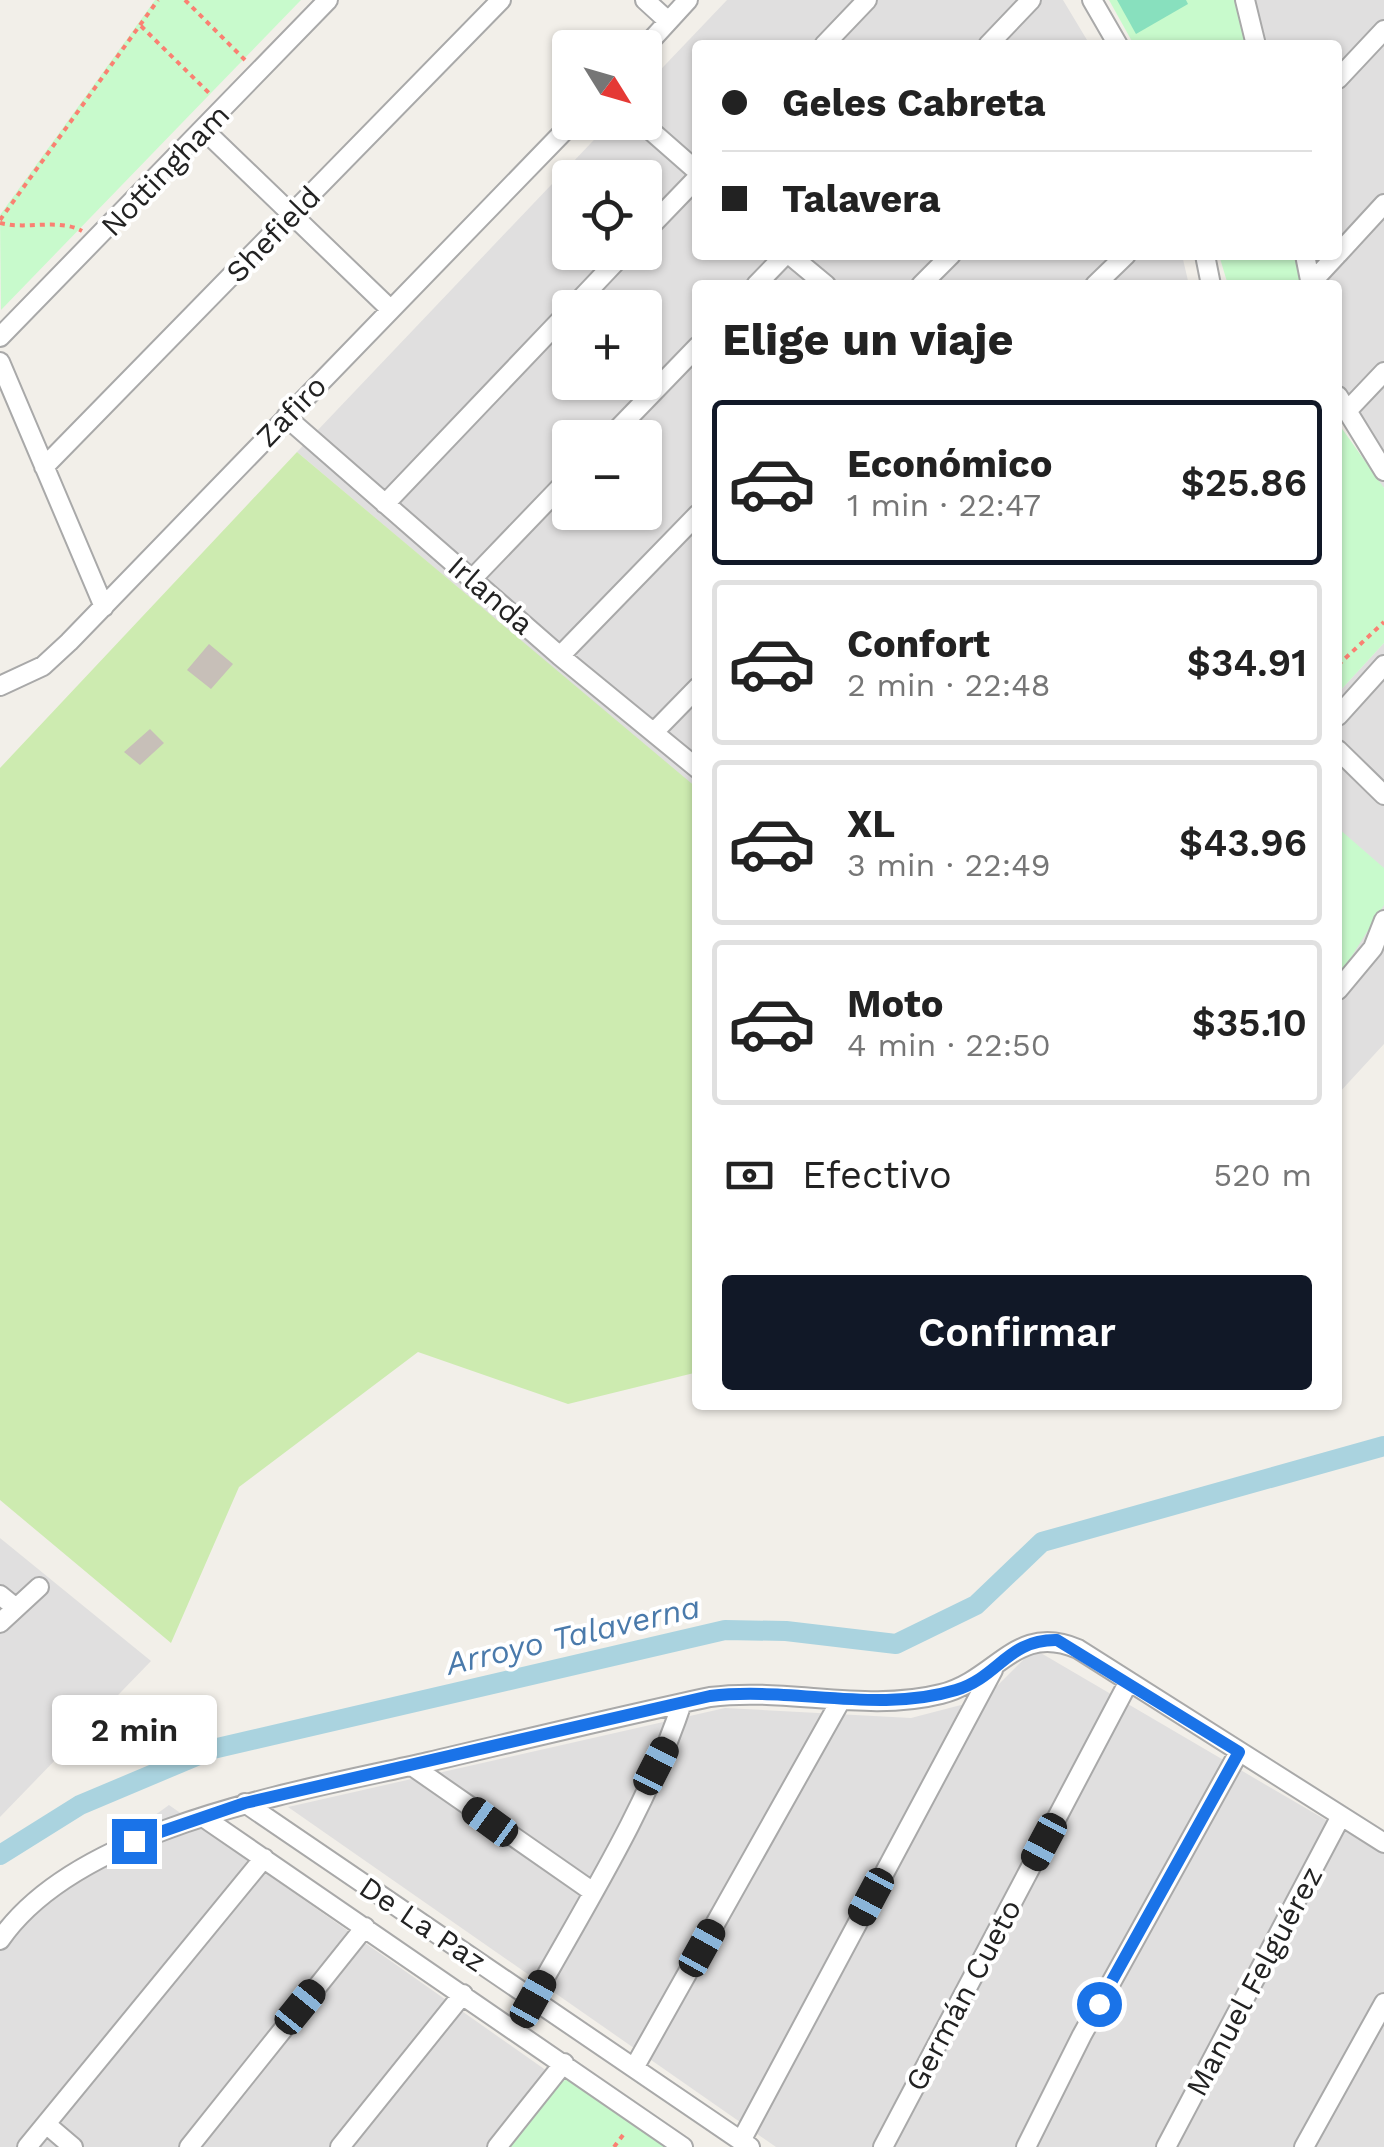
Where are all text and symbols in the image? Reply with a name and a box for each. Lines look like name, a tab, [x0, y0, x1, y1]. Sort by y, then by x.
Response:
north arrow	[552, 30, 662, 140]
map controls	[552, 30, 662, 530]
text: Geles Cabreta	[782, 81, 1046, 125]
street label: Nottingham	[94, 97, 236, 243]
button: locate	[552, 160, 662, 270]
text: Talavera	[782, 177, 940, 221]
street label: Shefield	[219, 179, 327, 289]
button: +	[552, 290, 662, 400]
text: Elige un viaje	[722, 313, 1014, 366]
street label: Zafiro	[249, 368, 333, 454]
button: −	[552, 420, 662, 530]
icon: car	[727, 438, 817, 528]
text: Económico	[847, 442, 1052, 486]
text: $25.86	[1181, 461, 1307, 505]
text: 1 min · 22:47	[847, 486, 1041, 524]
street label: Irlanda	[441, 548, 541, 642]
icon: car	[727, 618, 817, 708]
text: Confort	[847, 622, 990, 666]
text: $34.91	[1187, 641, 1307, 685]
text: 2 min · 22:48	[847, 666, 1051, 704]
icon: car	[727, 798, 817, 888]
text: XL	[847, 802, 895, 846]
text: $43.96	[1179, 821, 1307, 865]
text: 3 min · 22:49	[847, 846, 1051, 884]
icon: car	[727, 978, 817, 1068]
text: Moto	[847, 982, 943, 1026]
text: $35.10	[1192, 1001, 1307, 1045]
text: 4 min · 22:50	[847, 1026, 1051, 1064]
icon: cash	[722, 1148, 777, 1203]
text: Efectivo	[802, 1153, 952, 1197]
text: 520 m	[1213, 1156, 1312, 1194]
button: Confirmar	[722, 1275, 1312, 1390]
water label: Arroyo Talaverna	[440, 1587, 704, 1683]
callout: 2 min	[52, 1696, 216, 1766]
text: 2 min	[91, 1711, 178, 1749]
car	[629, 1732, 683, 1800]
car	[457, 1792, 523, 1852]
car	[1017, 1808, 1071, 1876]
route end	[112, 1819, 157, 1864]
street label: Manuel Felguérez	[1179, 1860, 1329, 2102]
car	[844, 1863, 898, 1931]
street label: De La Paz	[353, 1869, 493, 1979]
street label: Germán Cueto	[898, 1893, 1028, 2097]
car	[674, 1914, 730, 1982]
car	[505, 1965, 561, 2033]
car	[269, 1974, 331, 2040]
route start	[1077, 1982, 1122, 2027]

